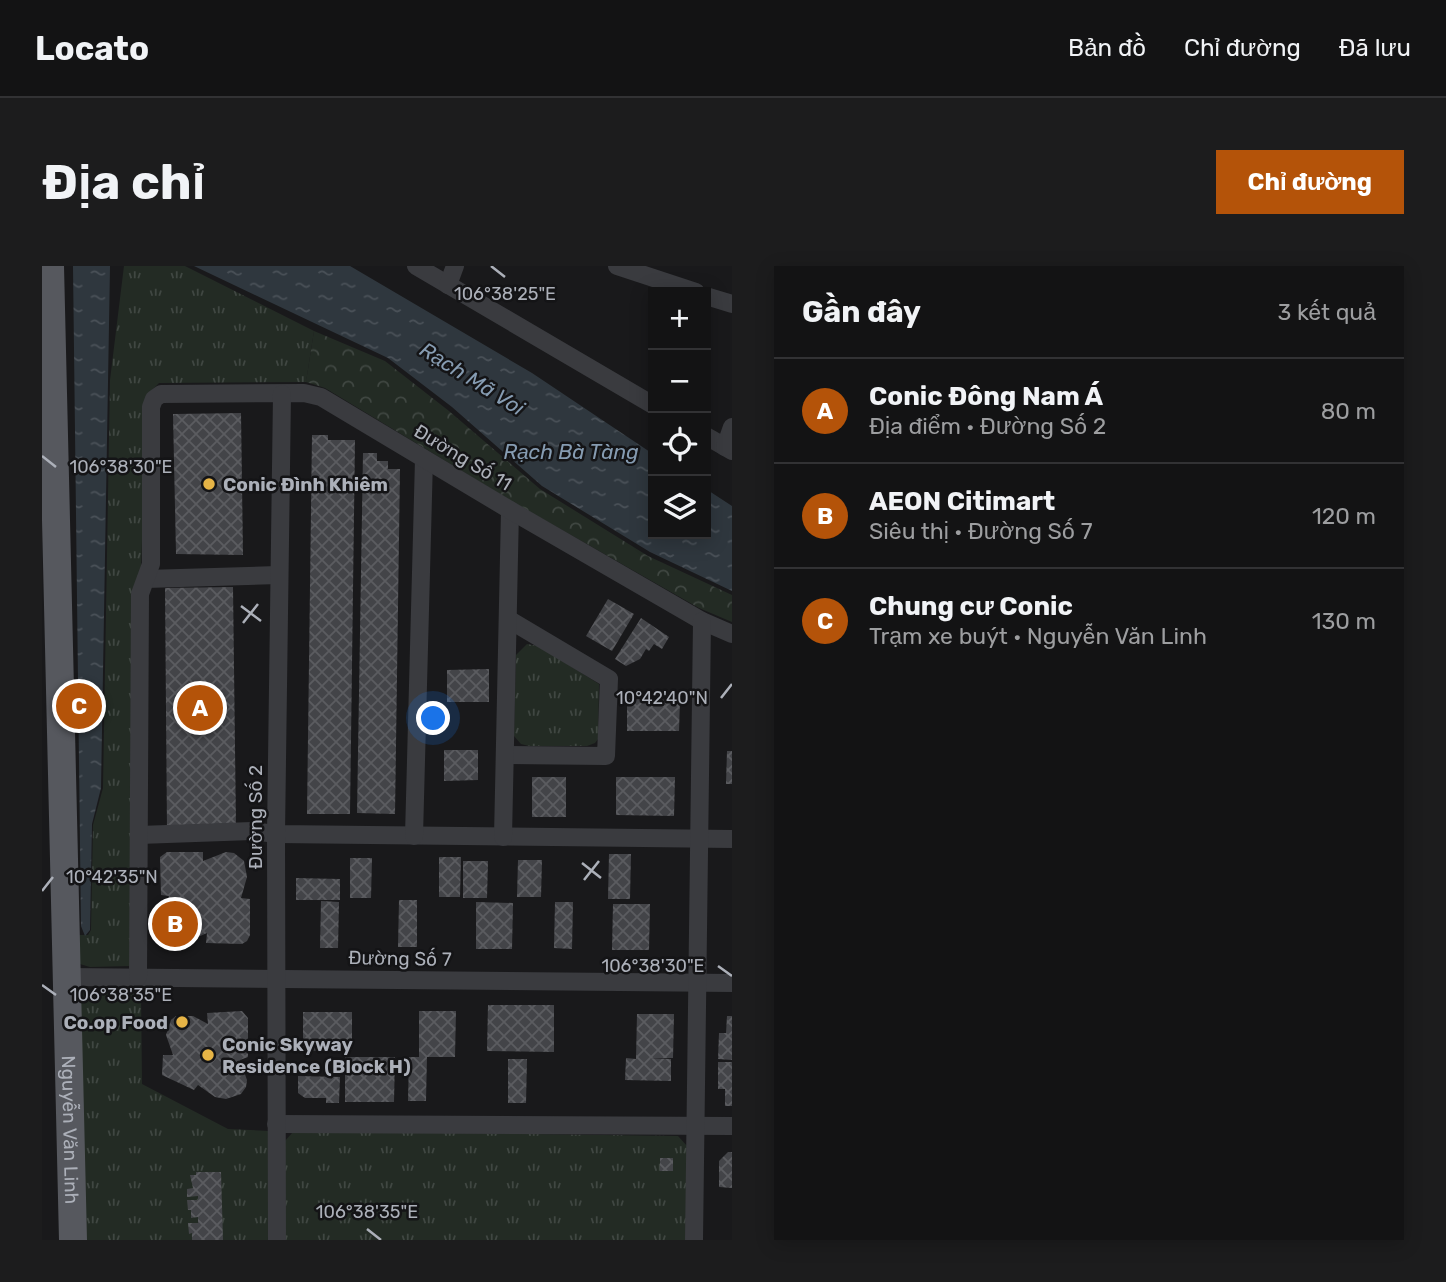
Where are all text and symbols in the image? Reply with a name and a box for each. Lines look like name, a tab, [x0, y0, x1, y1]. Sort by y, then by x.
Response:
text: Locato	[35, 29, 149, 68]
text: Bản đồ	[1068, 34, 1146, 62]
text: Chỉ đường	[1184, 34, 1301, 62]
text: Đã lưu	[1339, 34, 1411, 62]
button: Chỉ đường	[1216, 150, 1404, 214]
text: Địa chỉ	[42, 153, 205, 211]
text: 106°38'25"E	[454, 283, 556, 305]
map controls	[648, 287, 711, 539]
button: +	[648, 287, 711, 350]
text: Gần đây	[802, 294, 921, 330]
text: 3 kết quả	[1277, 298, 1376, 326]
water label: Rạch Mã Voi	[415, 337, 530, 421]
button: −	[648, 350, 711, 413]
text: Conic Đông Nam Á	[869, 381, 1103, 412]
text: A	[817, 397, 833, 425]
text: 80 m	[1321, 397, 1376, 425]
text: Địa điểm · Đường Số 2	[869, 412, 1106, 440]
button: locate	[648, 413, 711, 476]
street label: Đường Số 11	[410, 419, 516, 496]
water label: Rạch Bà Tàng	[503, 439, 639, 464]
text: 106°38'30"E	[69, 456, 173, 478]
place label: Conic Đình Khiêm	[223, 473, 388, 496]
marker: Conic Đình Khiêm	[201, 476, 217, 492]
button: layers	[648, 476, 711, 539]
text: AEON Citimart	[869, 486, 1055, 517]
text: B	[817, 502, 833, 530]
text: 120 m	[1312, 502, 1376, 530]
text: Siêu thị · Đường Số 7	[869, 517, 1093, 545]
text: Chung cư Conic	[869, 591, 1073, 622]
text: C	[817, 607, 833, 635]
text: 130 m	[1312, 607, 1376, 635]
text: Trạm xe buýt · Nguyễn Văn Linh	[869, 622, 1207, 650]
pin: C	[56, 680, 102, 732]
pin: A	[177, 682, 223, 734]
text: 10°42'40"N	[616, 687, 708, 709]
your location	[416, 701, 450, 735]
street label: Đường Số 2	[244, 765, 267, 869]
text: 10°42'35"N	[66, 866, 158, 888]
pin: B	[152, 898, 198, 950]
street label: Đường Số 7	[348, 946, 452, 971]
text: 106°38'30"E	[601, 955, 705, 977]
text: 106°38'35"E	[70, 984, 172, 1006]
place label: Co.op Food	[63, 1011, 168, 1034]
marker: Co.op Food	[174, 1014, 190, 1030]
place label: Conic Skyway Residence (Block H)	[222, 1033, 411, 1078]
marker: Conic Skyway Residence (Block H)	[200, 1047, 216, 1063]
street label: Nguyễn Văn Linh	[57, 1055, 83, 1204]
text: 106°38'35"E	[316, 1201, 418, 1223]

